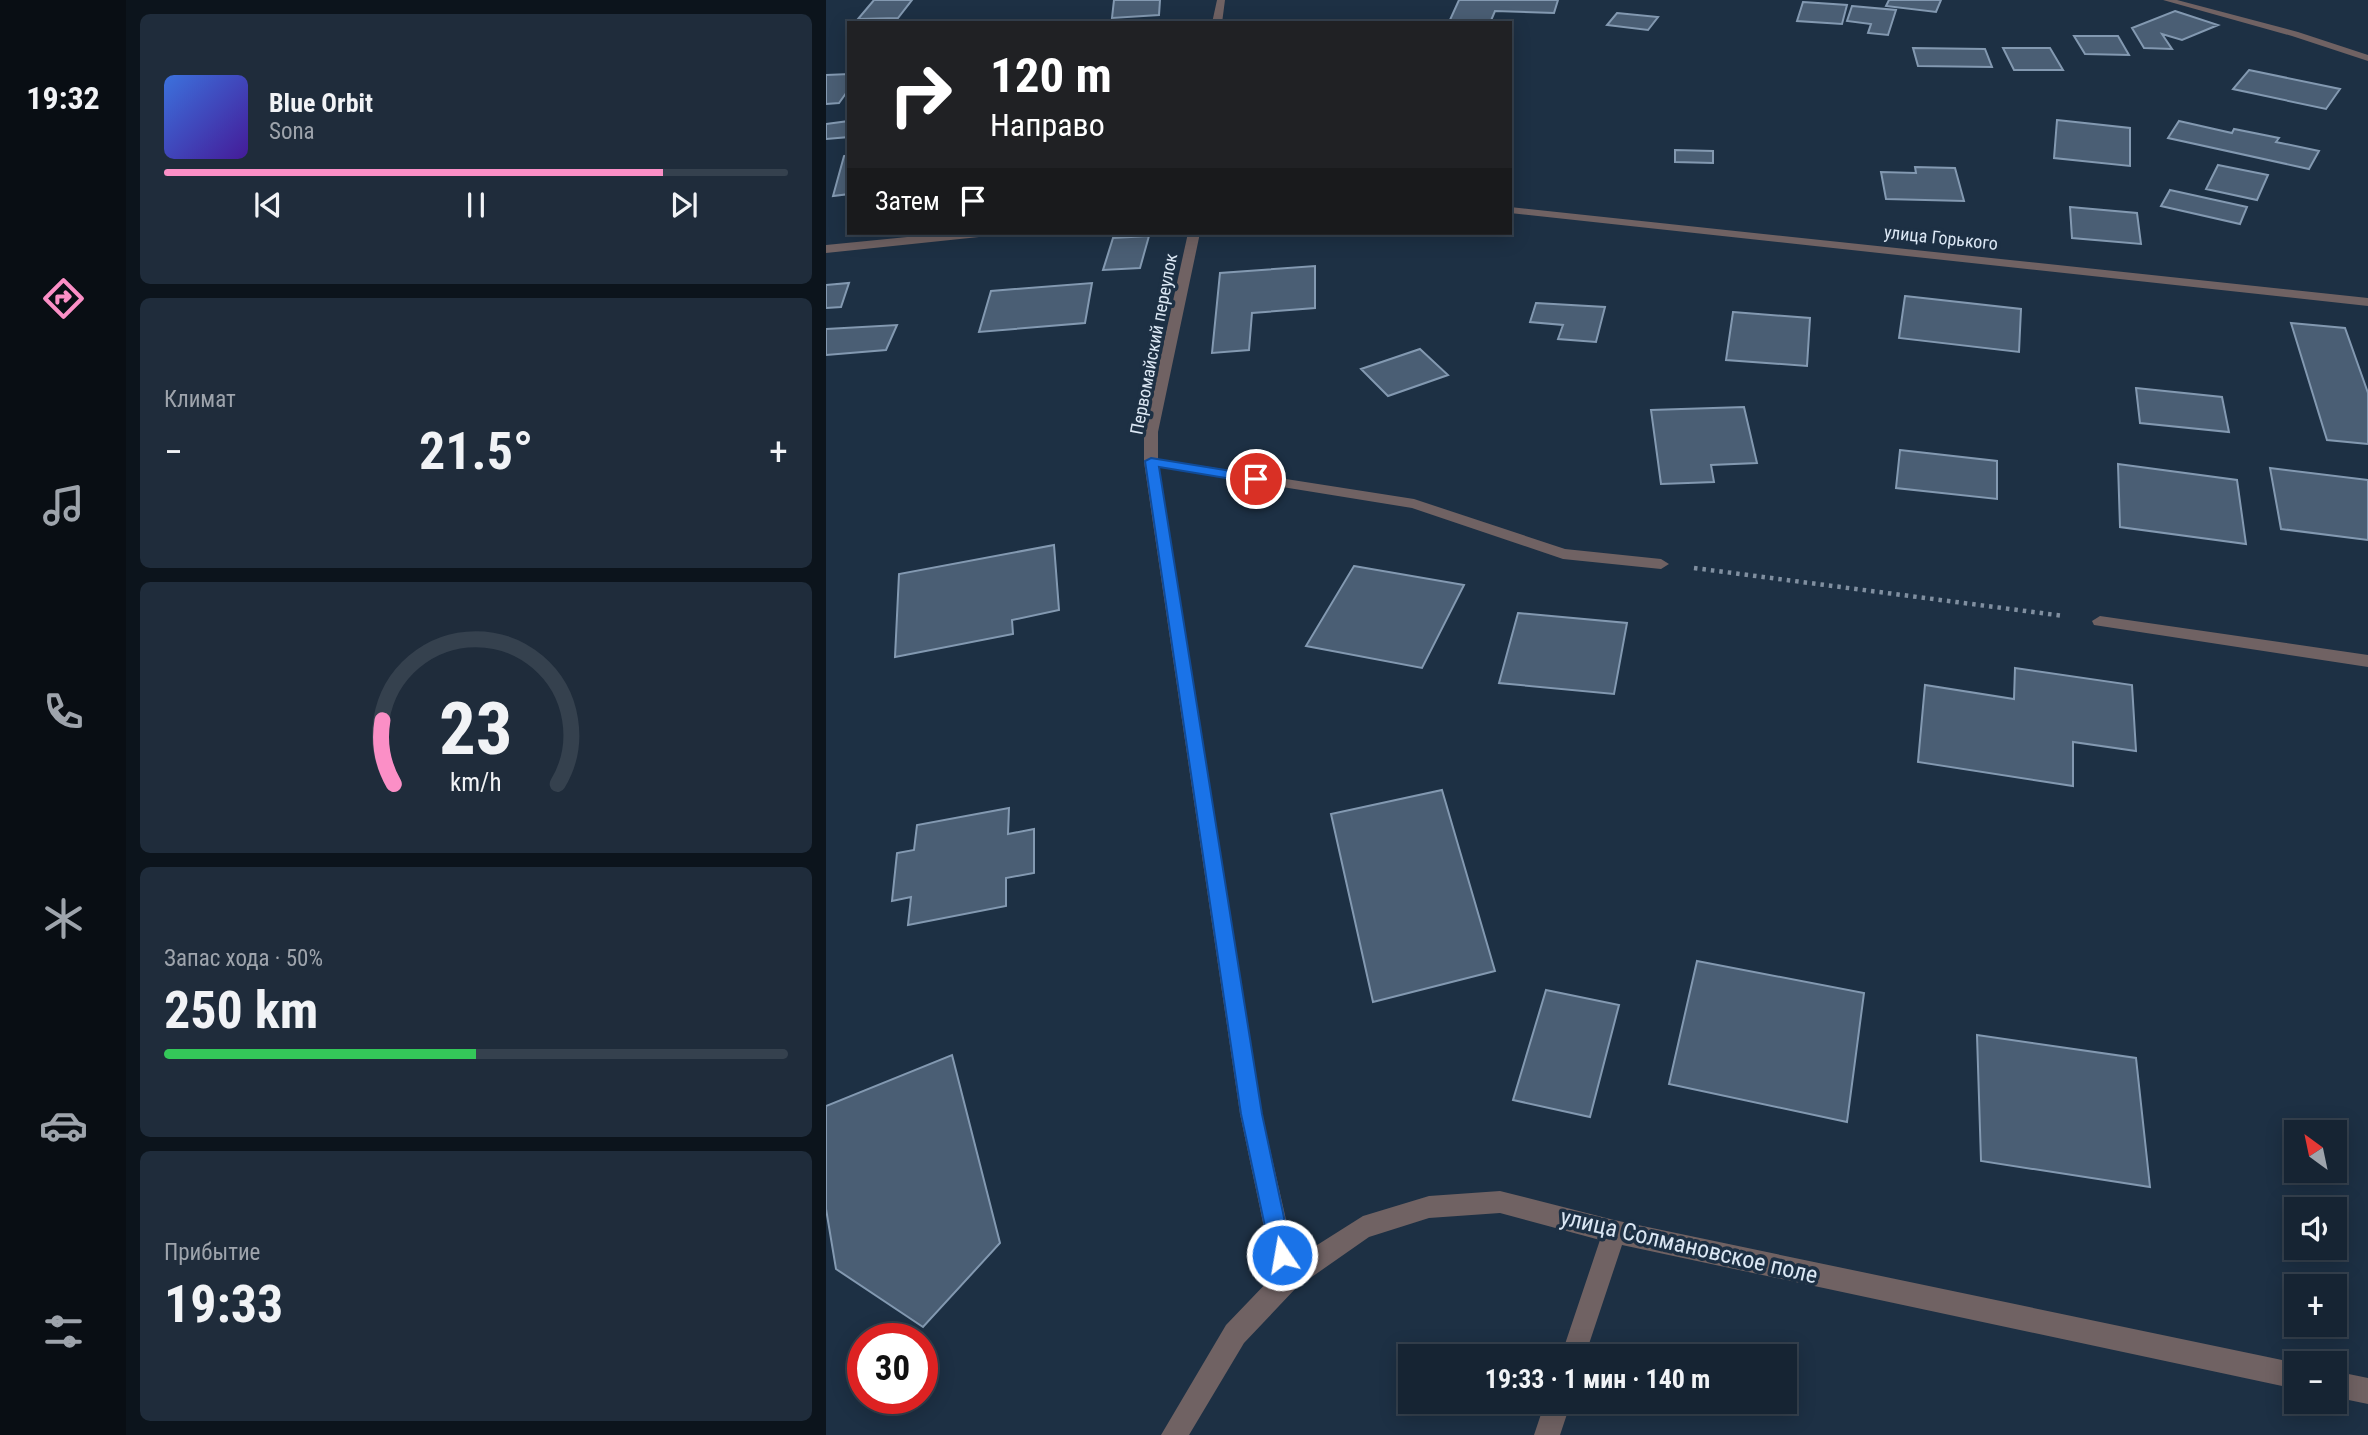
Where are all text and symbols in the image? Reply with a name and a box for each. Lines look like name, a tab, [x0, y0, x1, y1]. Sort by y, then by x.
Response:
text: 120 m	[990, 47, 1112, 104]
icon: right	[875, 49, 966, 140]
text: 19:32	[26, 79, 100, 117]
text: Blue Orbit	[269, 88, 373, 118]
text: Направо	[990, 106, 1105, 144]
text: Sona	[269, 118, 315, 145]
icon: arrive	[954, 182, 992, 220]
icon: previous	[249, 186, 287, 224]
icon: pause	[457, 186, 495, 224]
icon: next	[665, 186, 703, 224]
text: Затем	[875, 186, 940, 216]
street label: улица Горького	[1883, 221, 1999, 254]
street label: Первомайский переулок	[1126, 251, 1181, 436]
icon: directions	[39, 274, 88, 323]
text: Климат	[164, 386, 236, 413]
text: 21.5°	[419, 421, 533, 482]
text: −	[164, 430, 183, 474]
text: +	[769, 430, 788, 474]
pin	[1226, 449, 1286, 509]
icon: arrive	[1237, 460, 1275, 498]
icon: music	[39, 481, 88, 530]
text: 23	[439, 686, 513, 772]
icon: phone	[39, 687, 88, 736]
text: km/h	[450, 767, 502, 796]
icon: climate	[39, 894, 88, 943]
text: Запас хода · 50%	[164, 945, 323, 972]
text: 250 km	[164, 980, 318, 1041]
icon: car	[39, 1101, 88, 1150]
north arrow	[2284, 1120, 2347, 1183]
map controls	[2284, 1120, 2347, 1414]
button: sound	[2284, 1197, 2347, 1260]
street label: улица Солмановское поле	[1558, 1203, 1820, 1289]
position arrow	[1245, 1218, 1319, 1292]
text: Прибытие	[164, 1239, 260, 1266]
text: 19:33	[164, 1274, 283, 1335]
button: +	[2284, 1274, 2347, 1337]
icon: filters	[39, 1307, 88, 1356]
speed limit sign: 30	[847, 1323, 938, 1414]
button: −	[2284, 1351, 2347, 1414]
text: 19:33 · 1 мин · 140 m	[1485, 1364, 1710, 1394]

